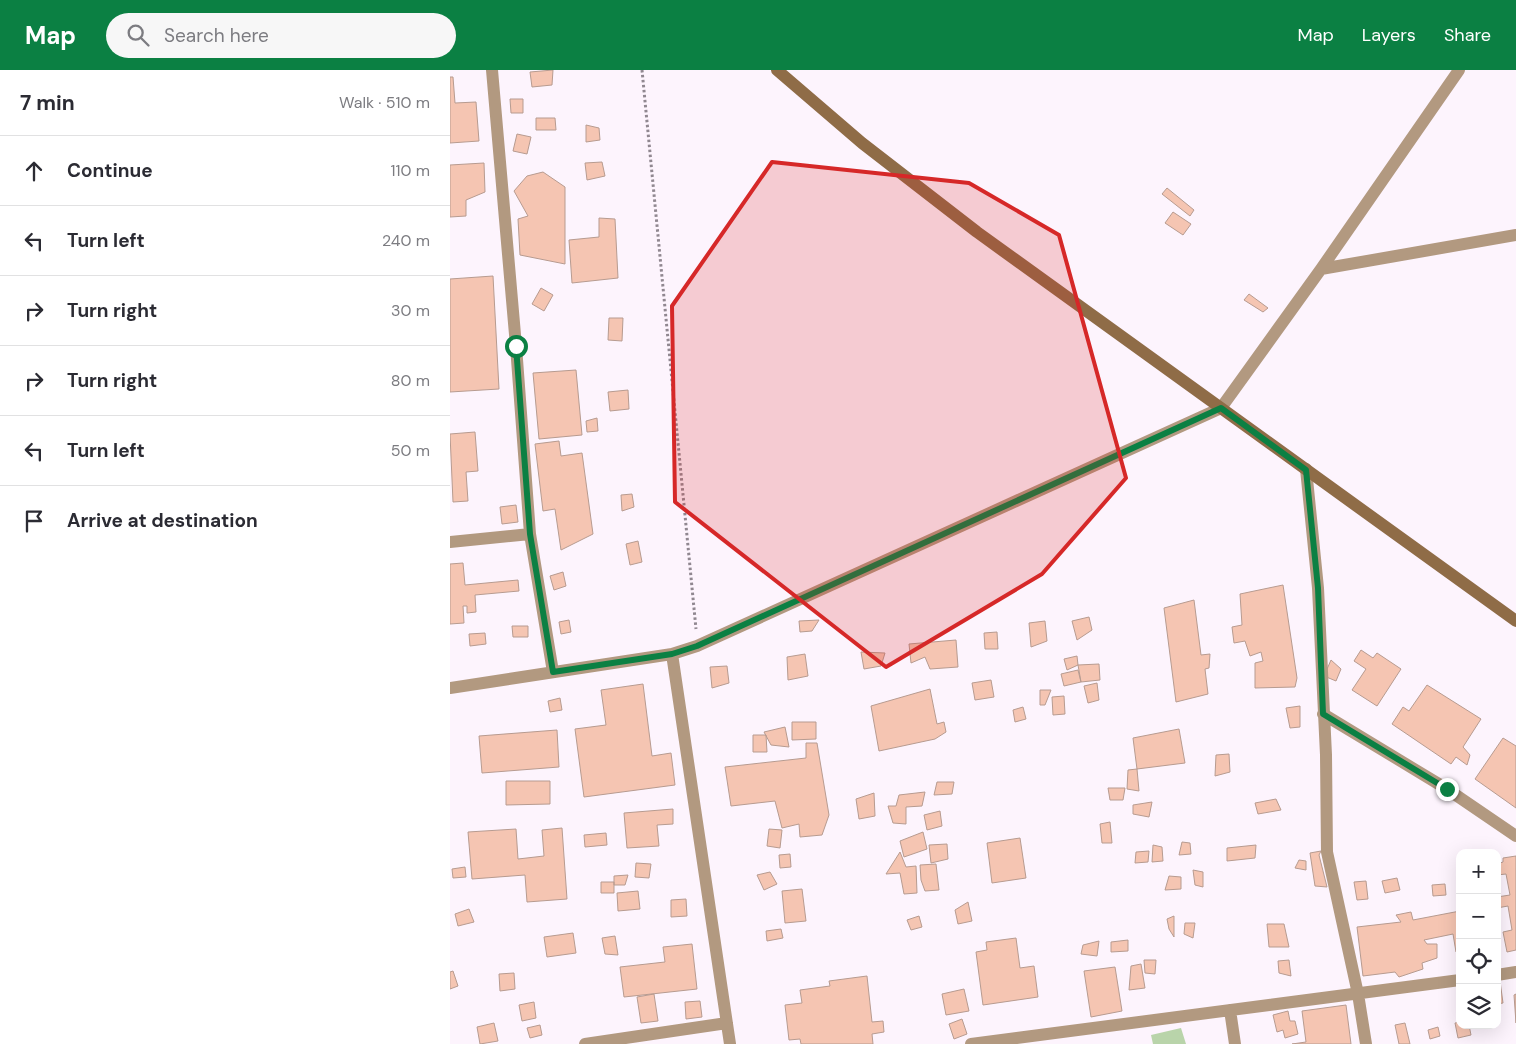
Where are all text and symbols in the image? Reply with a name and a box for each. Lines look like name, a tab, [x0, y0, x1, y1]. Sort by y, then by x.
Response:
search box	[106, 13, 456, 58]
text: Map	[25, 20, 76, 51]
icon: search	[124, 21, 152, 49]
text: Search here	[164, 23, 269, 48]
text: Map	[1298, 23, 1334, 47]
text: Layers	[1362, 23, 1416, 47]
text: Share	[1444, 23, 1491, 47]
text: 7 min	[20, 89, 75, 117]
text: Walk · 510 m	[339, 92, 430, 113]
icon: ahead	[20, 157, 48, 185]
text: Continue	[67, 158, 153, 183]
text: 110 m	[391, 160, 430, 181]
icon: left	[20, 227, 48, 255]
text: Turn left	[67, 228, 145, 253]
text: 240 m	[382, 230, 430, 251]
icon: right	[20, 297, 48, 325]
text: Turn right	[67, 298, 157, 323]
text: 30 m	[391, 300, 430, 321]
route start	[505, 335, 528, 358]
icon: right	[20, 367, 48, 395]
text: Turn right	[67, 368, 157, 393]
text: 80 m	[391, 370, 430, 391]
icon: left	[20, 437, 48, 465]
text: Turn left	[67, 438, 145, 463]
text: 50 m	[391, 440, 430, 461]
icon: arrive	[20, 507, 48, 535]
text: Arrive at destination	[67, 508, 258, 533]
route end	[1436, 778, 1459, 801]
map controls	[1456, 849, 1501, 1029]
button: +	[1456, 849, 1501, 894]
button: −	[1456, 894, 1501, 939]
button: locate	[1456, 939, 1501, 984]
button: layers	[1456, 984, 1501, 1029]

